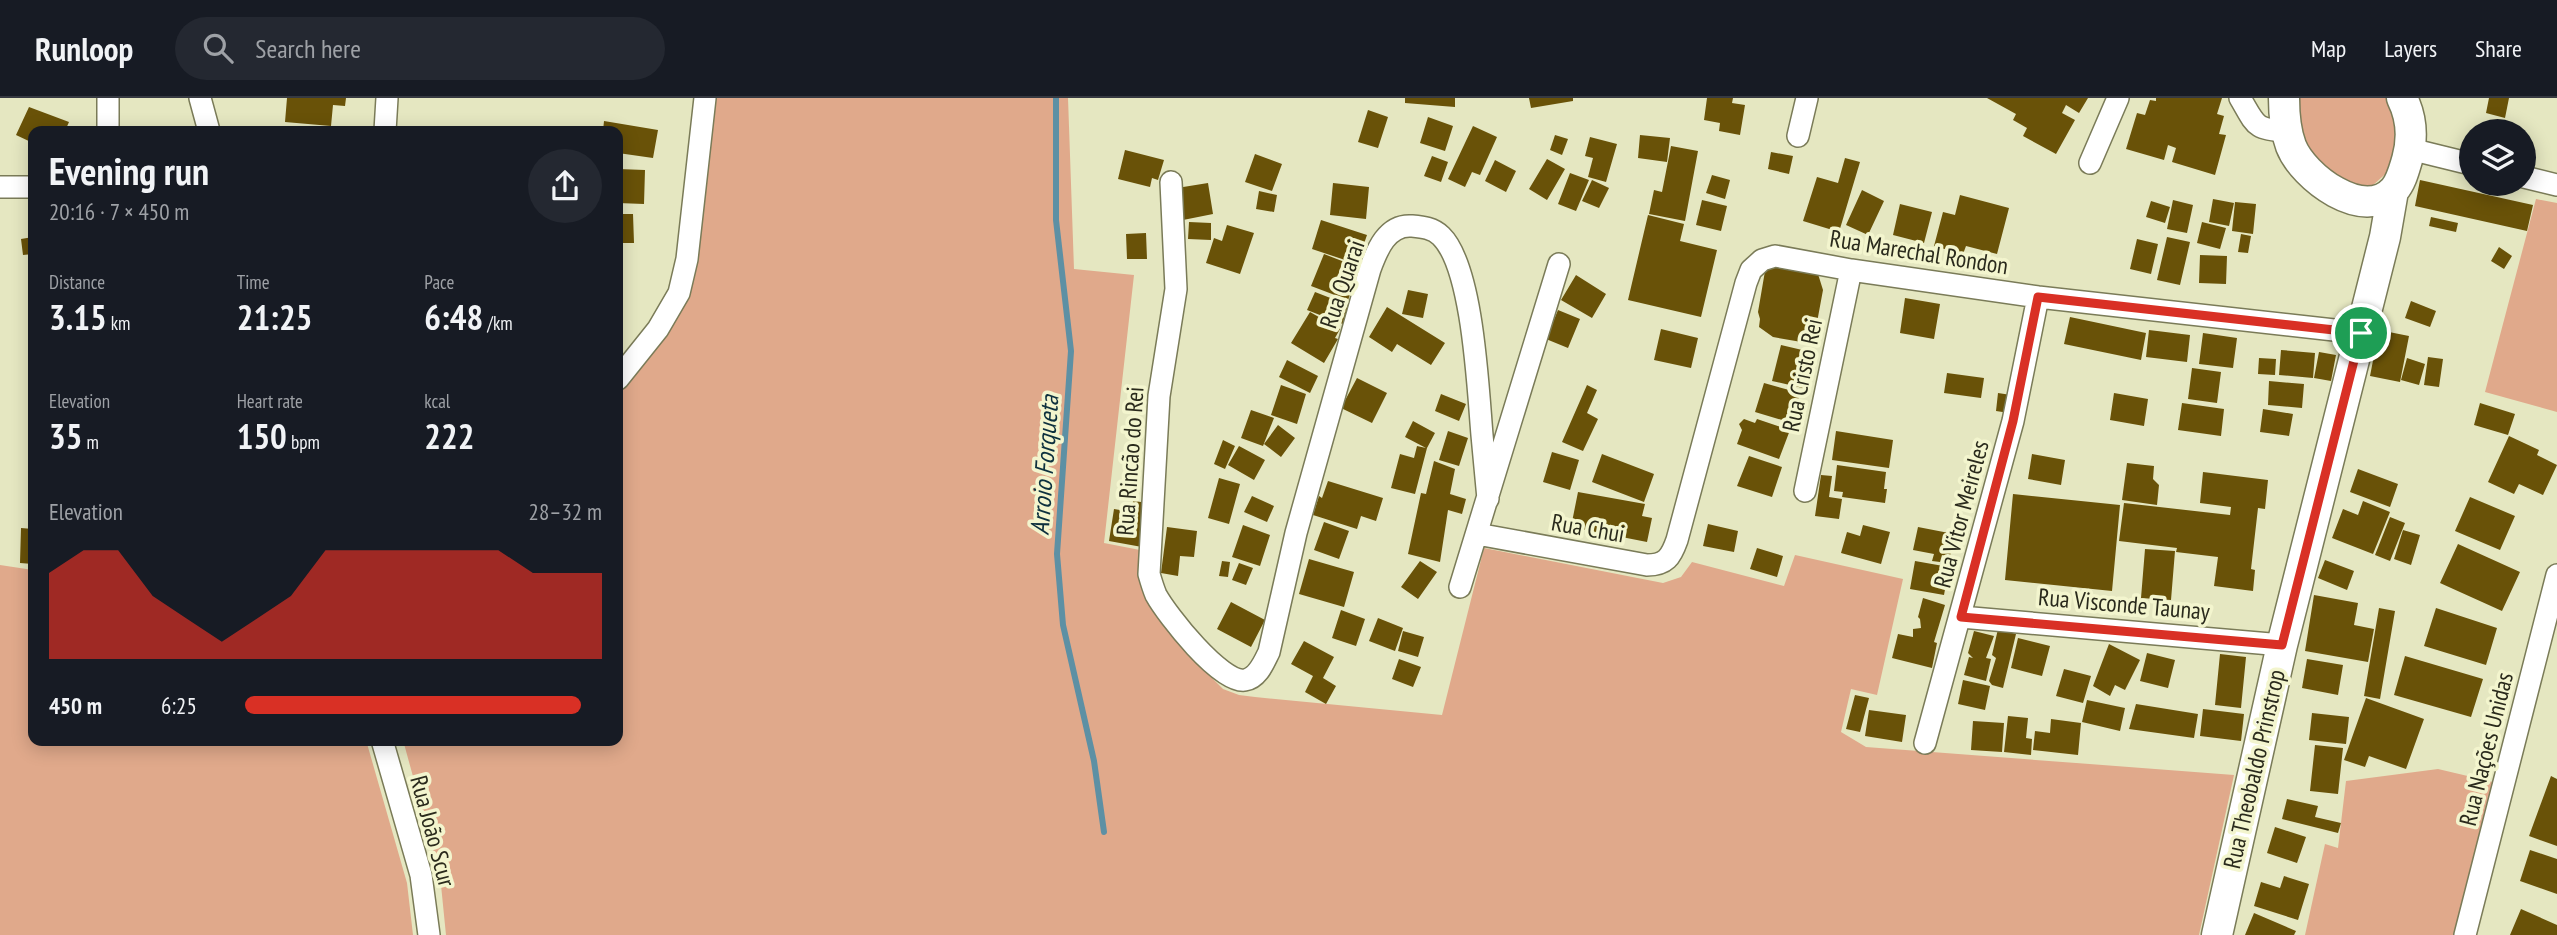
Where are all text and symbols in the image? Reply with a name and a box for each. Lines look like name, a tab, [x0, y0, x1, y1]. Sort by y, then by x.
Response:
search box	[175, 17, 665, 80]
text: Runloop	[35, 27, 133, 70]
icon: search	[199, 29, 237, 67]
text: Search here	[255, 32, 361, 65]
text: Map	[2311, 33, 2346, 64]
text: Layers	[2384, 33, 2437, 64]
text: Share	[2475, 33, 2522, 64]
map controls	[2459, 119, 2536, 196]
button: layers	[2459, 119, 2536, 196]
text: Evening run	[49, 146, 209, 195]
button: share	[528, 149, 602, 223]
text: 20:16 · 7 × 450 m	[49, 197, 189, 226]
street label: Rua Marechal Rondon	[1828, 223, 2010, 281]
street label: Rua Quarai	[1312, 236, 1372, 332]
text: Distance	[49, 270, 105, 294]
text: Time	[237, 270, 270, 294]
text: Pace	[424, 270, 454, 294]
text: 3.15	[49, 294, 107, 340]
text: 21:25	[237, 294, 312, 340]
text: 6:48	[424, 294, 483, 340]
pin	[2331, 303, 2391, 363]
text: km	[107, 311, 130, 335]
text: /km	[483, 311, 513, 335]
icon: arrive	[2342, 314, 2380, 352]
street label: Rua Cristo Rei	[1775, 316, 1829, 434]
street label: Rua Rincão do Rei	[1109, 386, 1151, 536]
text: Elevation	[49, 389, 110, 413]
text: Heart rate	[237, 389, 303, 413]
text: kcal	[424, 389, 450, 413]
water label: Arroio Forqueta	[1023, 392, 1065, 536]
text: 35	[49, 413, 82, 459]
text: 150	[237, 413, 287, 459]
text: 222	[424, 413, 475, 459]
text: m	[82, 430, 99, 454]
text: bpm	[287, 430, 320, 454]
street label: Rua Vitor Meireles	[1926, 437, 1996, 591]
text: Elevation	[49, 497, 123, 526]
text: 28–32 m	[529, 497, 602, 526]
street label: Rua Chui	[1549, 506, 1627, 550]
street label: Rua Visconde Taunay	[2037, 581, 2211, 627]
street label: Rua Theobaldo Prinstrop	[2216, 666, 2292, 872]
street label: Rua Nações Unidas	[2452, 669, 2520, 829]
text: 450 m	[49, 691, 102, 720]
text: 6:25	[161, 691, 197, 720]
street label: Rua João Scur	[403, 772, 463, 890]

